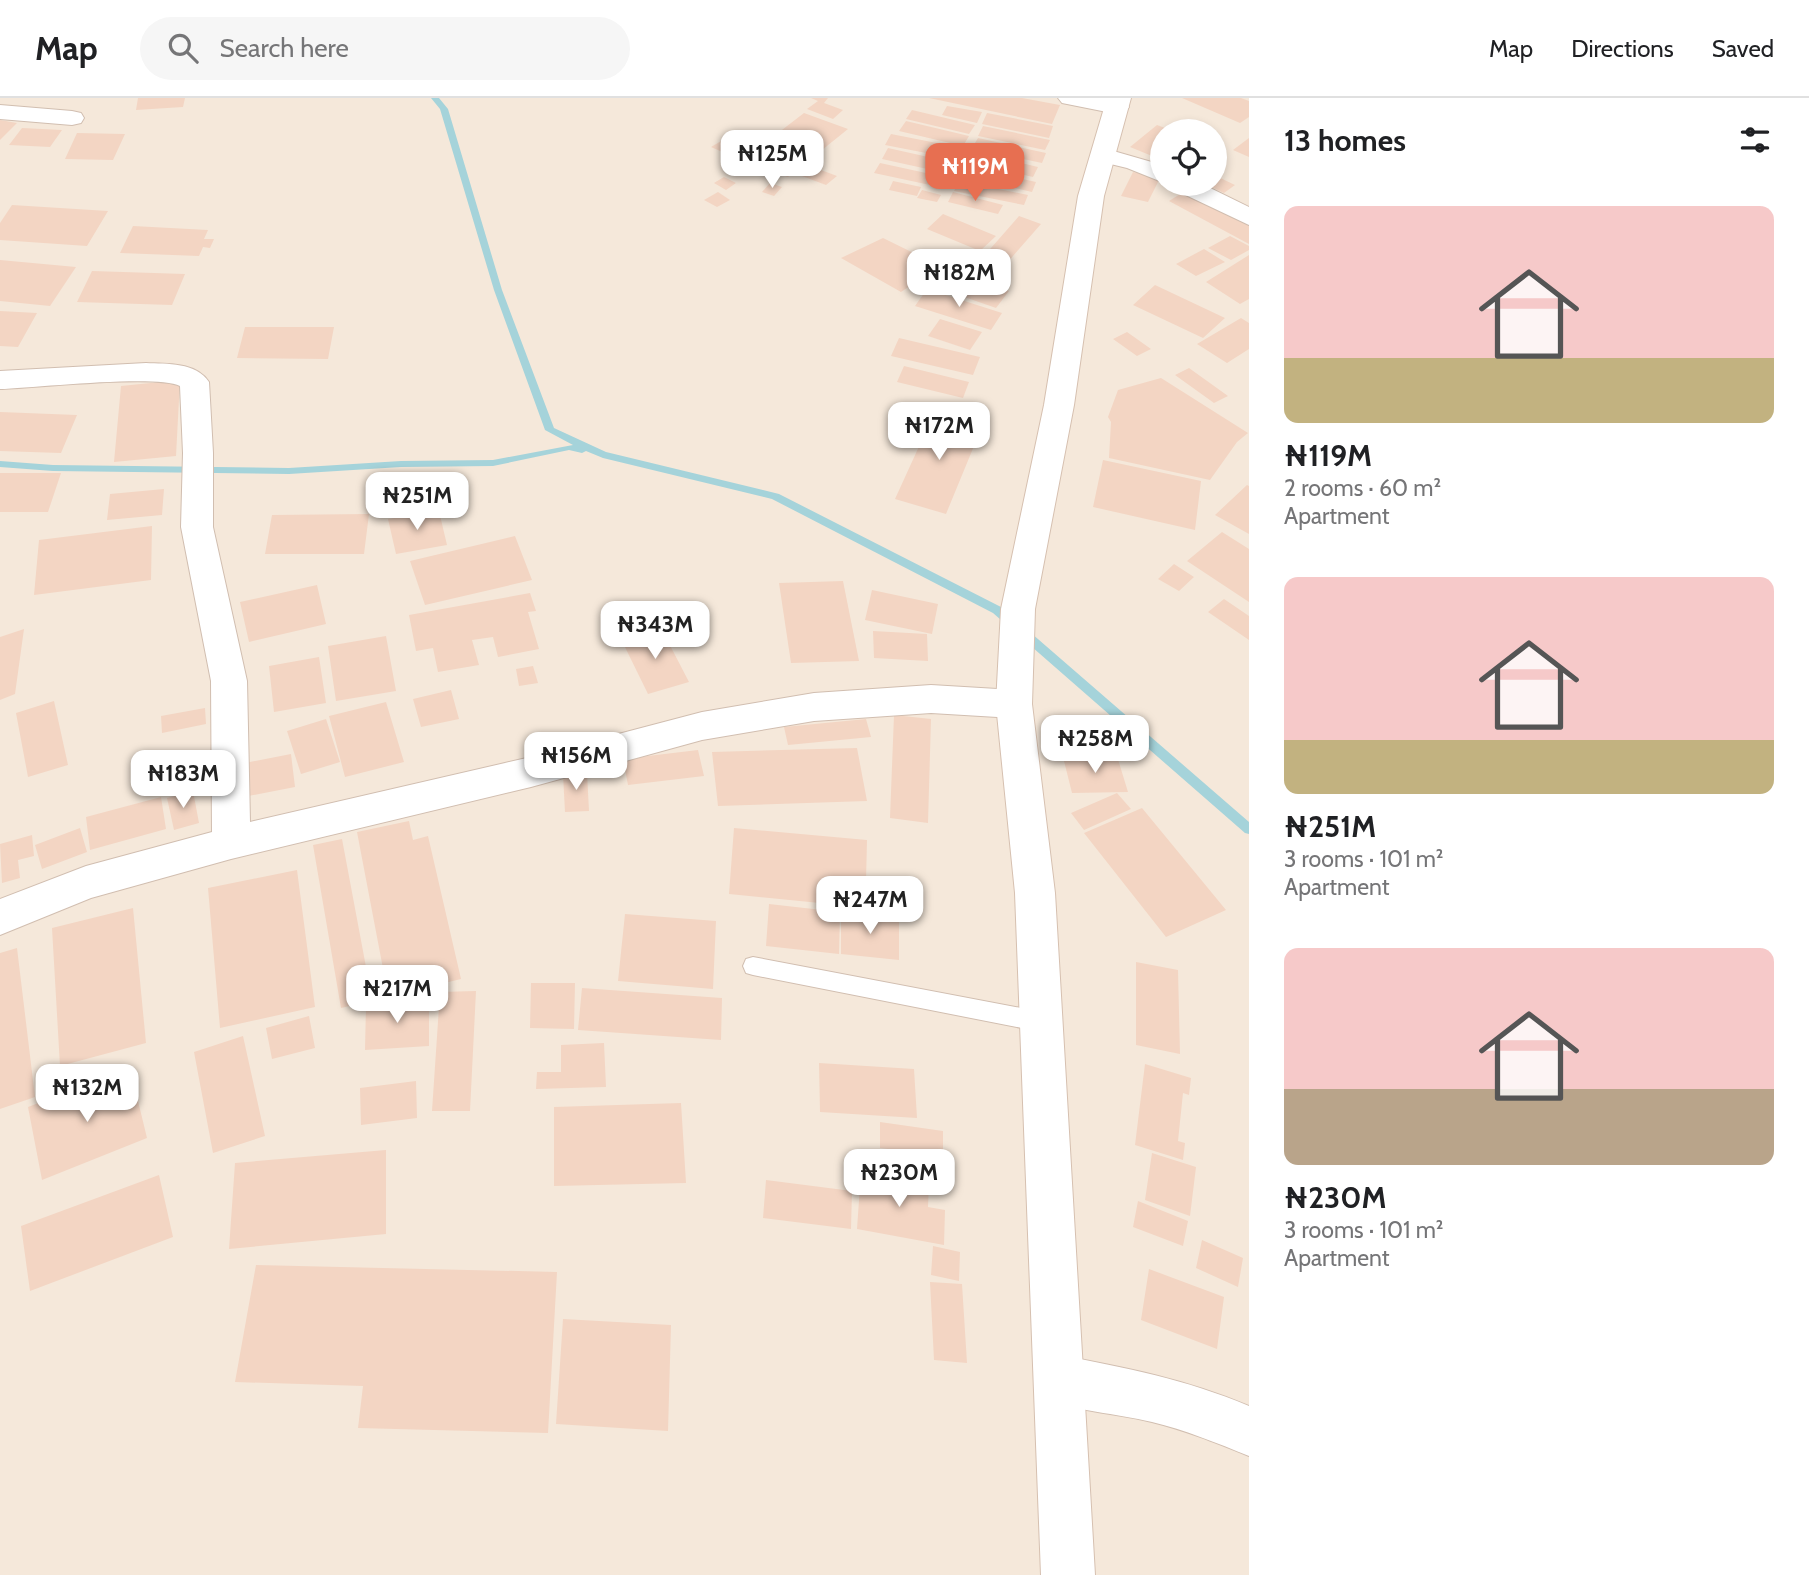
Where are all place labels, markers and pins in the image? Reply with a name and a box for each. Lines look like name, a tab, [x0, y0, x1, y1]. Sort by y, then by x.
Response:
pin: ₦125M	[723, 130, 821, 190]
pin: ₦119M	[926, 144, 1024, 203]
pin: ₦182M	[910, 250, 1008, 309]
pin: ₦172M	[890, 402, 988, 462]
pin: ₦251M	[368, 472, 466, 532]
pin: ₦343M	[606, 602, 704, 661]
pin: ₦258M	[1046, 716, 1144, 775]
pin: ₦156M	[527, 732, 625, 792]
pin: ₦183M	[134, 750, 232, 810]
pin: ₦247M	[821, 876, 919, 936]
pin: ₦217M	[348, 965, 446, 1025]
pin: ₦132M	[38, 1065, 136, 1124]
pin: ₦230M	[850, 1150, 948, 1209]

